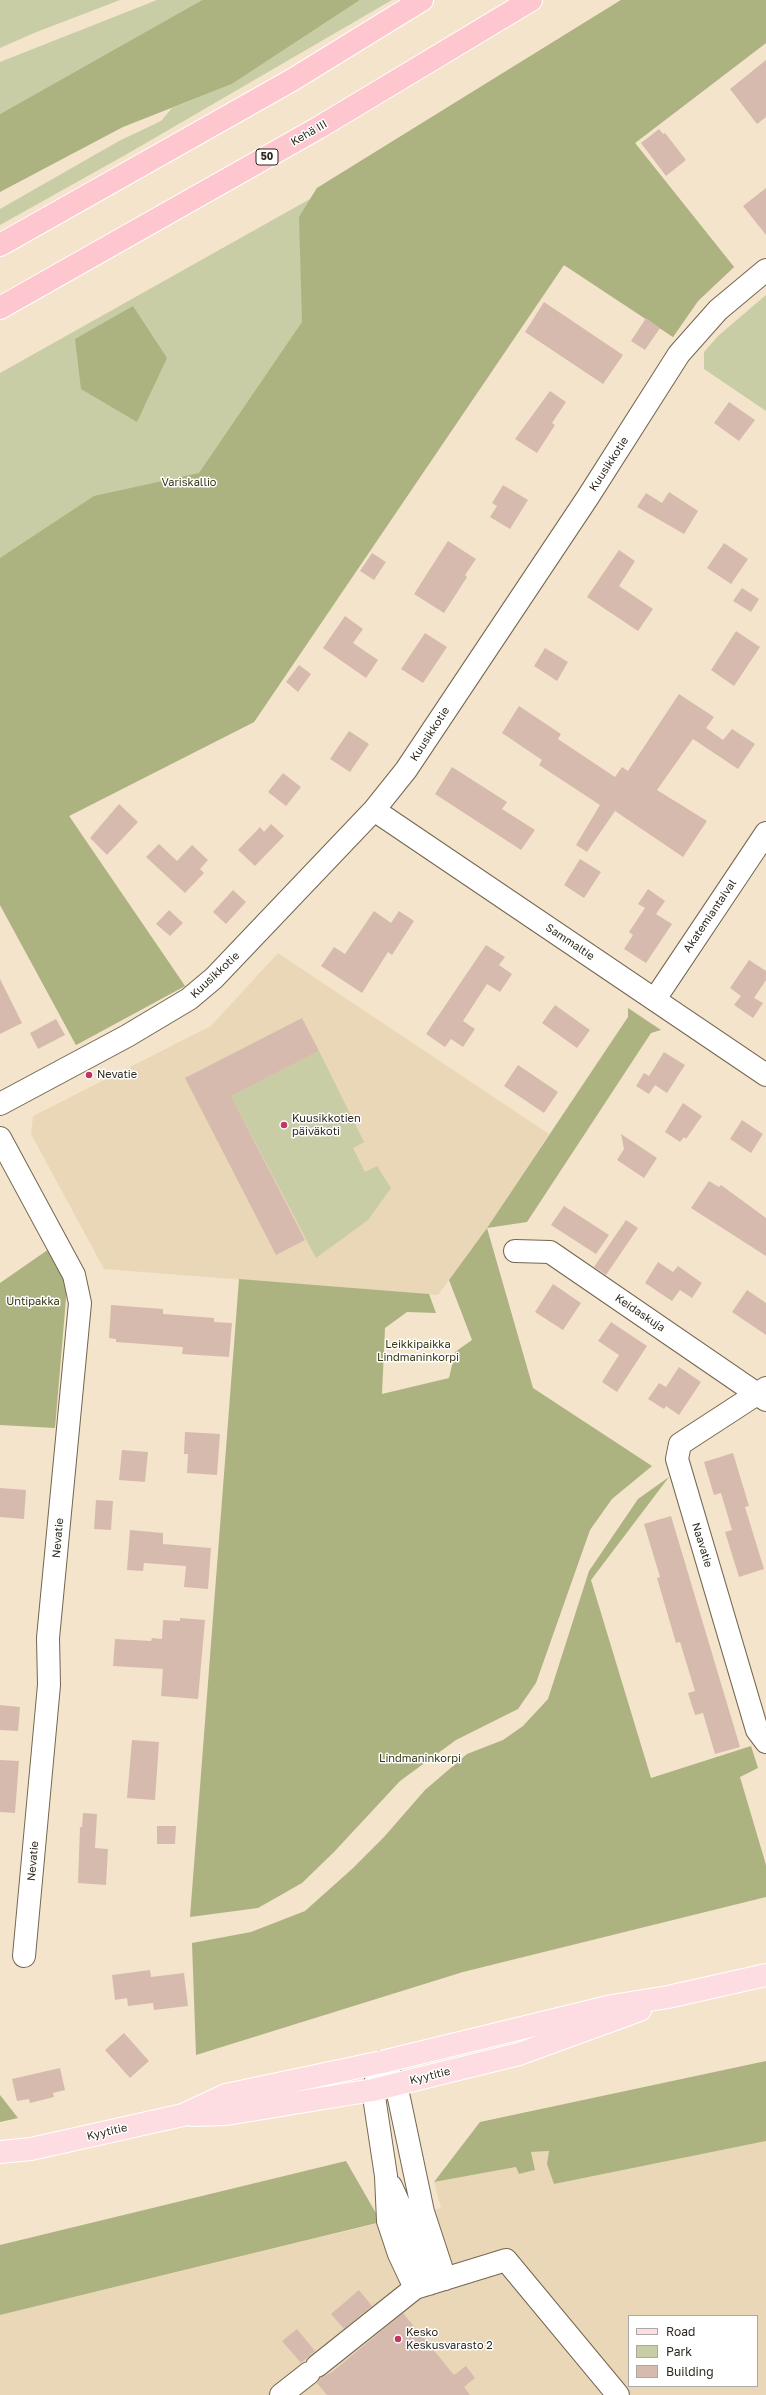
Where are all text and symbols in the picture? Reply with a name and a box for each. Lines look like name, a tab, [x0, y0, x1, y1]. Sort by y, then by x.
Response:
street label: Kehä III	[288, 117, 330, 149]
road number: 50	[256, 149, 278, 165]
street label: Kuusikkotie	[587, 434, 631, 494]
park label: Variskallio	[162, 476, 216, 490]
street label: Kuusikkotie	[408, 704, 452, 764]
street label: Akatemiantaival	[681, 877, 739, 955]
street label: Sammaltie	[543, 921, 597, 963]
street label: Kuusikkotie	[188, 949, 242, 1001]
place label: Nevatie	[97, 1068, 137, 1082]
marker: Nevatie	[84, 1070, 94, 1080]
place label: Kuusikkotien päiväkoti	[292, 1112, 361, 1138]
marker: Kuusikkotien päiväkoti	[279, 1120, 289, 1130]
street label: Keidaskuja	[612, 1291, 668, 1335]
park label: Untipakka	[6, 1295, 60, 1309]
park label: Leikkipaikka Lindmaninkorpi	[377, 1338, 459, 1364]
street label: Nevatie	[50, 1517, 66, 1559]
street label: Naavatie	[689, 1521, 715, 1569]
park label: Lindmaninkorpi	[379, 1752, 461, 1766]
street label: Nevatie	[25, 1840, 41, 1882]
street label: Kyytitie	[408, 2065, 452, 2087]
street label: Kyytitie	[85, 2121, 129, 2143]
legend	[628, 2315, 758, 2387]
text: Road	[666, 2324, 695, 2339]
place label: Kesko Keskusvarasto 2	[406, 2326, 493, 2352]
marker: Kesko Keskusvarasto 2	[393, 2334, 403, 2344]
text: Park	[666, 2344, 692, 2359]
text: Building	[666, 2364, 714, 2379]

